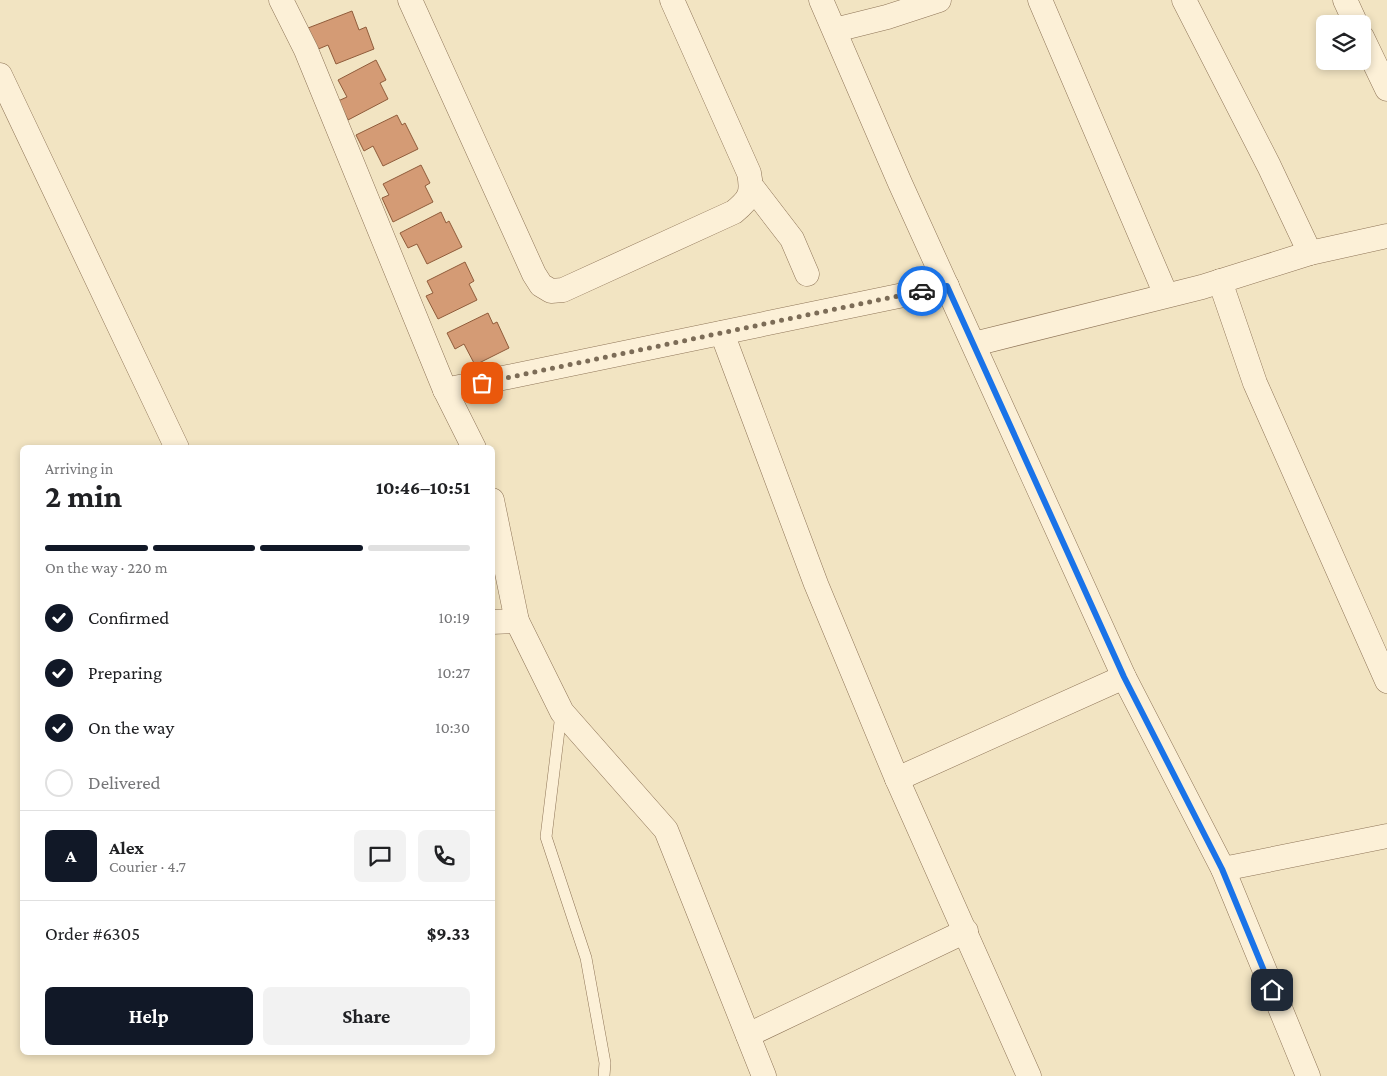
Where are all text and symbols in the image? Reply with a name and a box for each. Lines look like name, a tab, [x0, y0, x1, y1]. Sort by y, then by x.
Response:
map controls	[1316, 15, 1371, 70]
button: layers	[1316, 15, 1371, 70]
courier	[897, 266, 947, 316]
icon: car	[908, 277, 936, 305]
pin	[461, 362, 503, 404]
icon: bag	[468, 369, 496, 397]
text: Arriving in	[45, 460, 113, 477]
text: 10:46–10:51	[376, 477, 470, 498]
text: 2 min	[45, 478, 122, 514]
text: On the way · 220 m	[45, 559, 168, 576]
icon: check	[45, 604, 73, 632]
text: Confirmed	[88, 607, 169, 628]
text: 10:19	[439, 609, 470, 626]
icon: check	[45, 659, 73, 687]
text: Preparing	[88, 662, 162, 683]
text: 10:27	[437, 664, 470, 681]
icon: check	[45, 714, 73, 742]
text: On the way	[88, 717, 174, 738]
text: 10:30	[435, 719, 470, 736]
text: Delivered	[88, 772, 161, 793]
button: chat	[354, 830, 406, 882]
button: phone	[418, 830, 470, 882]
text: Alex	[109, 837, 144, 858]
text: A	[65, 845, 77, 866]
text: Courier · 4.7	[109, 858, 186, 875]
text: Order #6305	[45, 923, 140, 944]
text: $9.33	[427, 923, 470, 944]
pin	[1251, 969, 1293, 1011]
icon: home	[1258, 976, 1286, 1004]
button: Help	[45, 987, 253, 1045]
button: Share	[263, 987, 470, 1045]

